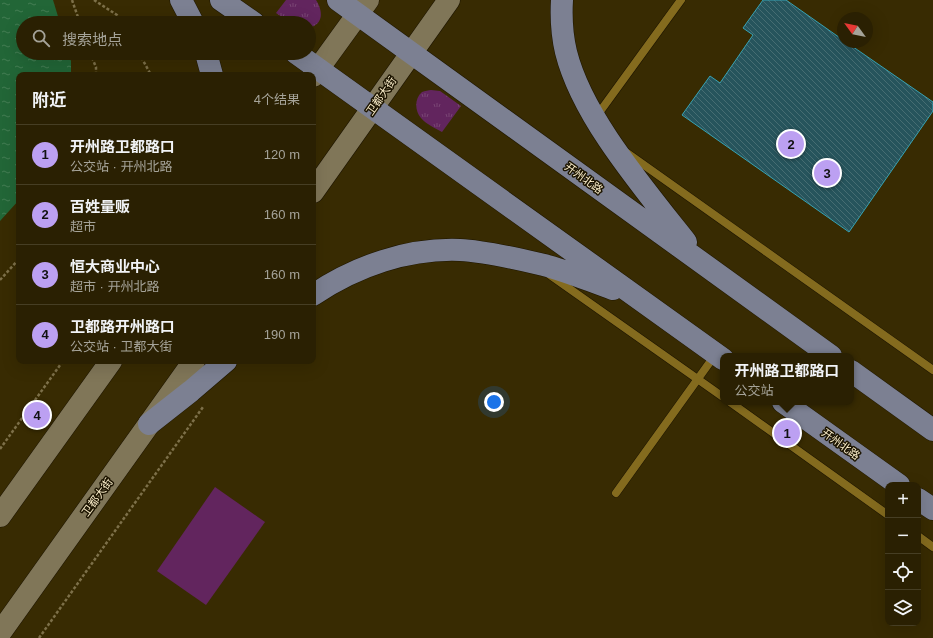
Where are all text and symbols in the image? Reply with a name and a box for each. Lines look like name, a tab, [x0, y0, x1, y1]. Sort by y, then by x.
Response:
north arrow	[837, 12, 873, 48]
search box	[16, 16, 316, 60]
icon: search	[30, 27, 52, 49]
text: 搜索地点	[62, 31, 122, 48]
street label: 卫都大街	[363, 75, 399, 117]
text: 附近	[32, 91, 66, 110]
text: 4个结果	[254, 92, 300, 107]
pin: 2	[778, 129, 804, 159]
text: 开州路卫都路口	[70, 138, 175, 155]
text: 1	[41, 147, 49, 162]
text: 120 m	[264, 147, 300, 162]
pin: 3	[814, 158, 840, 188]
text: 公交站 · 开州北路	[70, 159, 173, 174]
street label: 开州北路	[563, 160, 605, 196]
text: 百姓量贩	[70, 198, 130, 215]
text: 2	[41, 207, 49, 222]
text: 160 m	[264, 207, 300, 222]
text: 超市	[70, 219, 96, 234]
text: 恒大商业中心	[70, 258, 160, 275]
text: 3	[41, 267, 49, 282]
text: 160 m	[264, 267, 300, 282]
text: 超市 · 开州北路	[70, 279, 160, 294]
text: 卫都路开州路口	[70, 318, 175, 335]
text: 4	[41, 327, 49, 342]
text: 190 m	[264, 327, 300, 342]
text: 公交站 · 卫都大街	[70, 339, 173, 354]
popup	[720, 353, 854, 405]
text: 开州路卫都路口	[734, 362, 840, 379]
text: 公交站	[734, 383, 774, 398]
your location	[484, 392, 504, 412]
pin: 4	[24, 400, 50, 430]
pin: 1	[774, 418, 800, 448]
street label: 开州北路	[820, 426, 862, 462]
street label: 卫都大街	[79, 476, 115, 518]
map controls	[885, 482, 921, 626]
button: +	[885, 482, 921, 518]
button: −	[885, 518, 921, 554]
button: locate	[885, 554, 921, 590]
button: layers	[885, 590, 921, 626]

